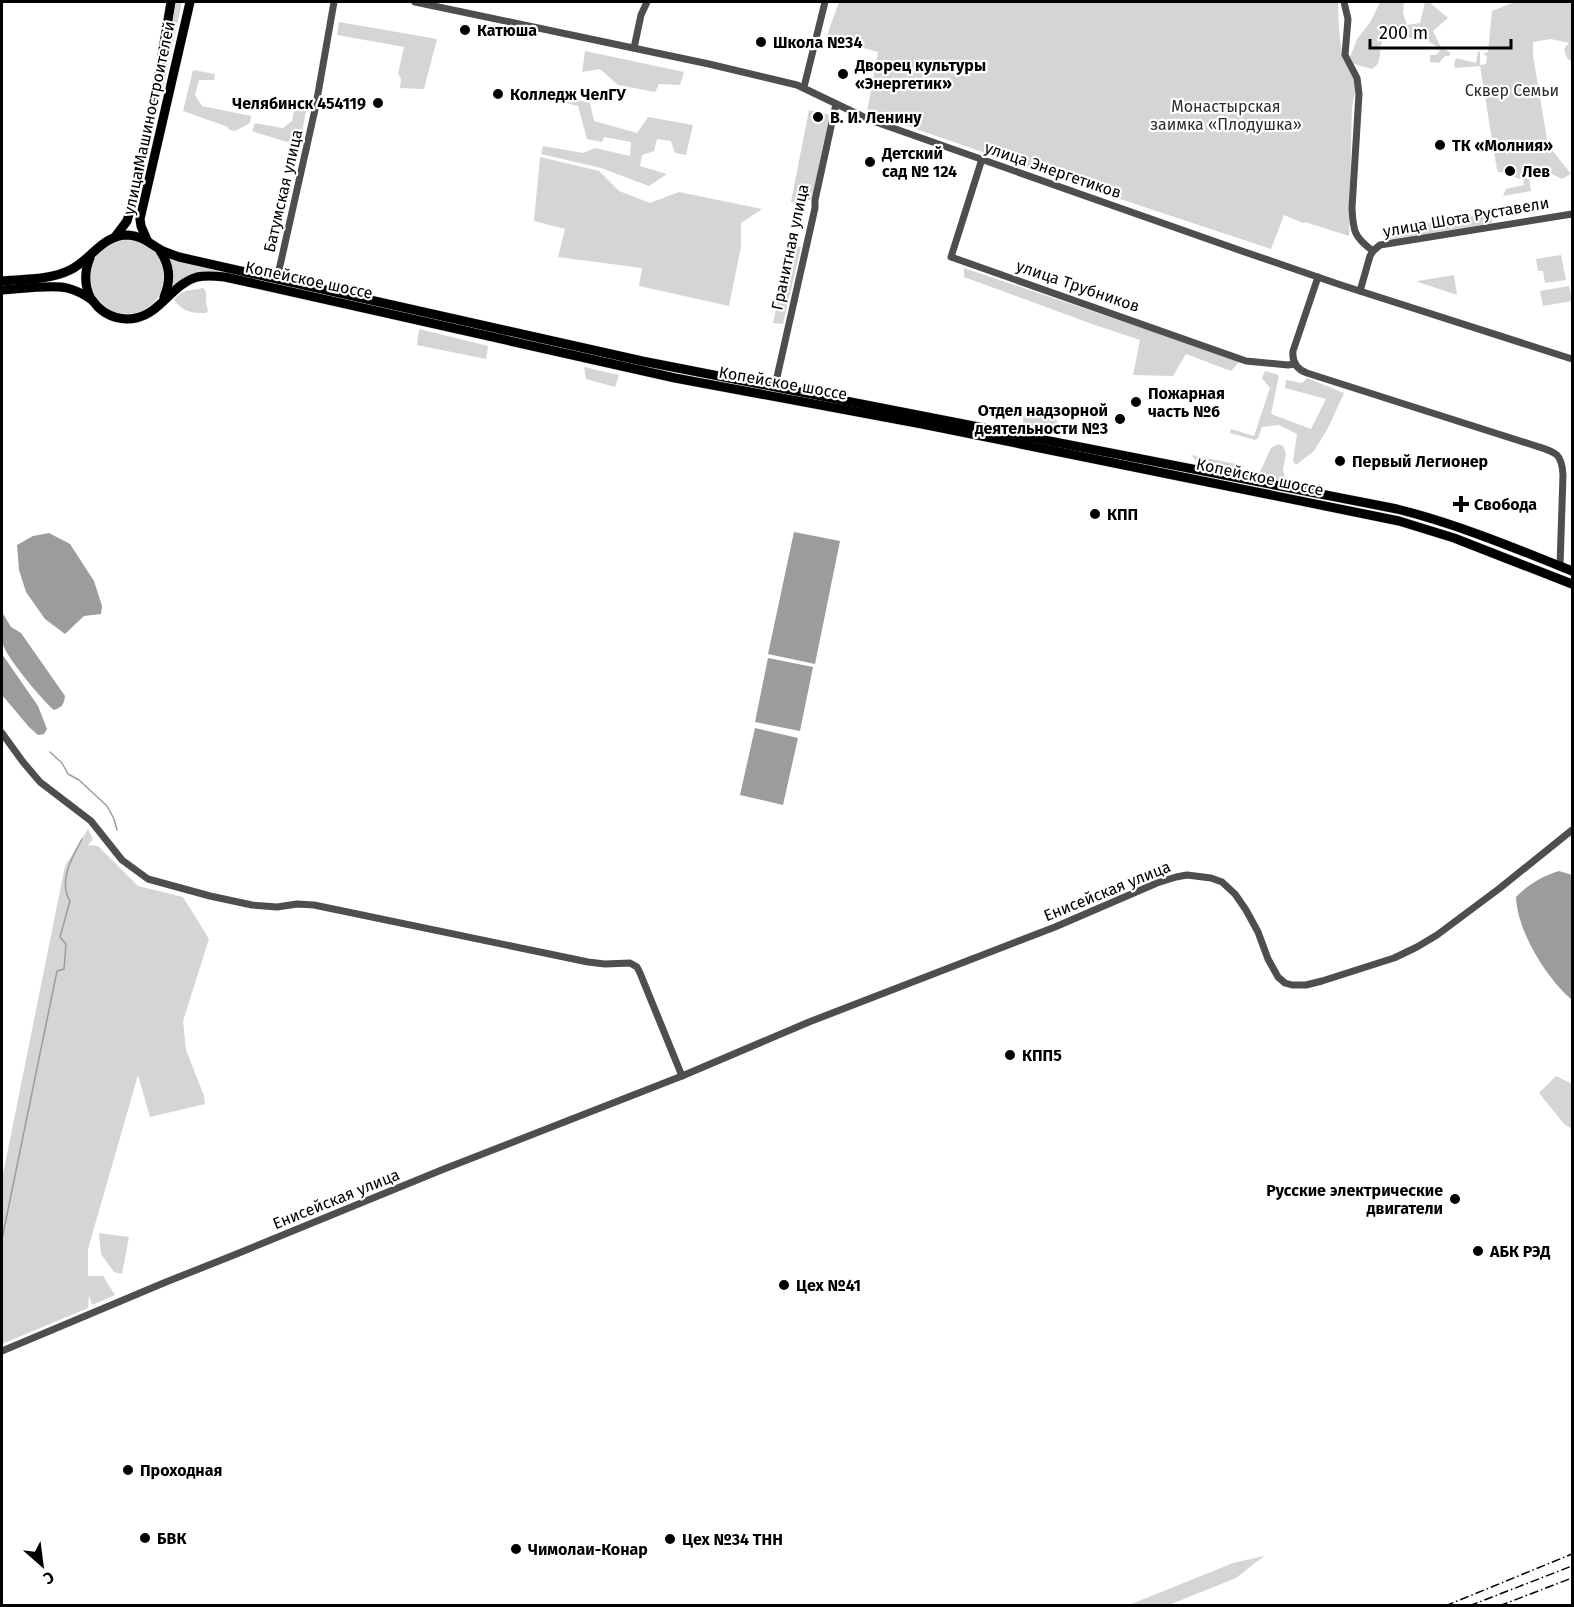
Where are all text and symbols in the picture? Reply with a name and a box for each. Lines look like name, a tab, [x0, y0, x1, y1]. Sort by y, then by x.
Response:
scale bar	[1370, 12, 1511, 50]
street label: улица Машиностроителей	[119, 19, 179, 217]
place label: Катюша	[477, 21, 537, 40]
text: 200 m	[1379, 22, 1428, 44]
marker: Катюша	[458, 23, 472, 37]
place label: Школа №34	[773, 33, 862, 52]
marker: Школа №34	[754, 35, 768, 49]
place label: Дворец культуры «Энергетик»	[854, 56, 986, 93]
marker: Дворец культуры «Энергетик»	[836, 67, 850, 81]
park label: Сквер Семьи	[1465, 81, 1559, 100]
place label: Колледж ЧелГУ	[510, 85, 626, 104]
marker: Колледж ЧелГУ	[491, 87, 505, 101]
place label: Челябинск 454119	[232, 94, 366, 113]
marker: Челябинск 454119	[371, 96, 385, 110]
park label: Монастырская заимка «Плодушка»	[1150, 97, 1302, 134]
place label: В. И. Ленину	[830, 108, 922, 127]
marker: В. И. Ленину	[811, 110, 825, 124]
street label: Батумская улица	[260, 128, 306, 254]
place label: ТК «Молния»	[1452, 136, 1553, 155]
street label: улица Энергетиков	[982, 138, 1124, 202]
marker: ТК «Молния»	[1433, 138, 1447, 152]
place label: Детский сад № 124	[881, 144, 957, 181]
marker: Детский сад № 124	[863, 155, 877, 169]
place label: Лев	[1522, 162, 1550, 181]
marker: Лев	[1503, 164, 1517, 178]
street label: Гранитная улица	[767, 182, 813, 312]
street label: улица Шота Руставели	[1381, 193, 1551, 241]
street label: улица Трубников	[1014, 256, 1142, 316]
street label: Копейское шоссе	[244, 257, 374, 303]
street label: Копейское шоссе	[717, 362, 849, 404]
place label: Пожарная часть №6	[1148, 384, 1225, 421]
marker: Пожарная часть №6	[1129, 395, 1143, 409]
place label: Отдел надзорной деятельности №3	[975, 401, 1108, 438]
marker: Отдел надзорной деятельности №3	[1113, 412, 1127, 426]
place label: Первый Легионер	[1352, 452, 1488, 471]
street label: Копейское шоссе	[1195, 454, 1325, 500]
marker: Первый Легионер	[1333, 454, 1347, 468]
marker: Свобода	[1452, 495, 1470, 513]
place label: Свобода	[1474, 495, 1537, 514]
place label: КПП	[1107, 505, 1138, 524]
marker: КПП	[1088, 507, 1102, 521]
street label: Енисейская улица	[1041, 857, 1173, 925]
place label: КПП5	[1022, 1046, 1062, 1065]
marker: КПП5	[1003, 1048, 1017, 1062]
street label: Енисейская улица	[270, 1165, 402, 1233]
place label: Русские электрические двигатели	[1266, 1181, 1443, 1218]
marker: Русские электрические двигатели	[1448, 1192, 1462, 1206]
place label: АБК РЭД	[1489, 1242, 1550, 1261]
marker: АБК РЭД	[1471, 1244, 1485, 1258]
place label: Цех №41	[796, 1276, 861, 1295]
marker: Цех №41	[777, 1278, 791, 1292]
place label: Проходная	[140, 1461, 222, 1480]
marker: Проходная	[121, 1463, 135, 1477]
place label: БВК	[157, 1529, 187, 1548]
place label: Цех №34 ТНН	[682, 1530, 783, 1549]
marker: БВК	[138, 1531, 152, 1545]
marker: Цех №34 ТНН	[663, 1532, 677, 1546]
north arrow	[12, 1535, 72, 1595]
place label: Чимолаи-Конар	[528, 1540, 648, 1559]
marker: Чимолаи-Конар	[509, 1542, 523, 1556]
text: С	[40, 1567, 57, 1589]

